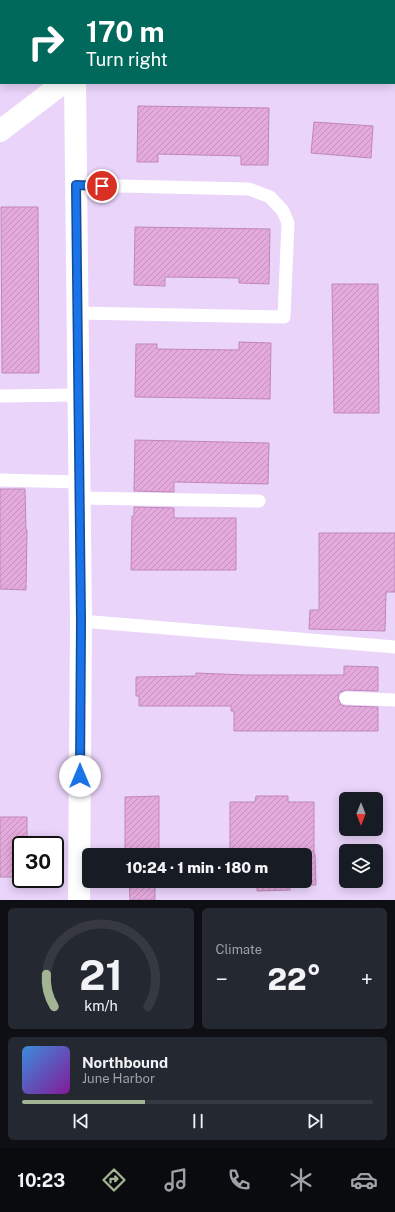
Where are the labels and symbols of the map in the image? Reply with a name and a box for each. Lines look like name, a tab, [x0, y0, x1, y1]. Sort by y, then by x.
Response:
pin	[85, 169, 119, 203]
position arrow	[59, 755, 101, 797]
north arrow	[339, 792, 383, 836]
speed limit sign: 30	[12, 836, 64, 888]

